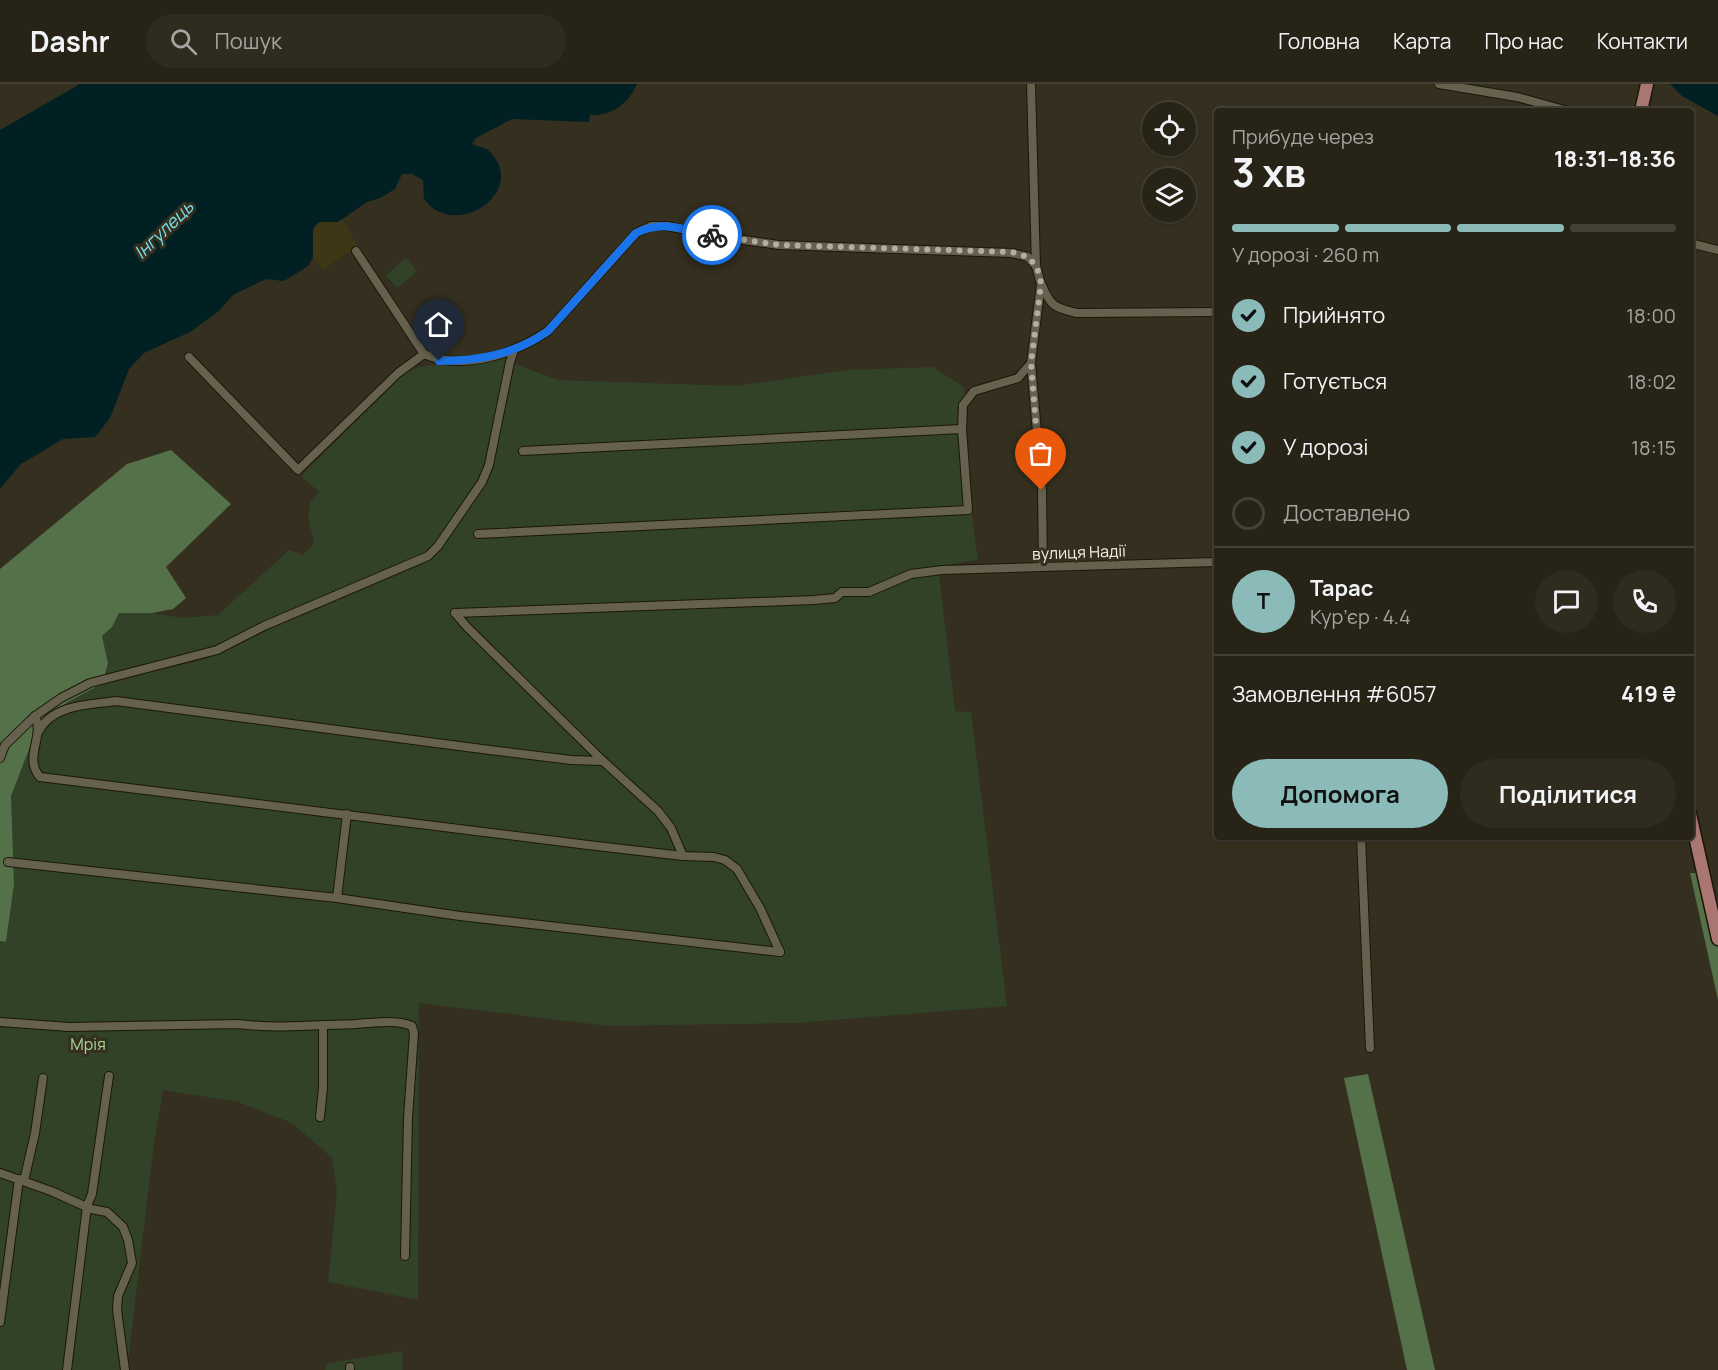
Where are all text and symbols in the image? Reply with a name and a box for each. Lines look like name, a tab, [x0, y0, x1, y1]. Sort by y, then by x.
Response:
search box	[146, 14, 566, 68]
text: Dashr	[30, 22, 110, 60]
icon: search	[167, 25, 200, 58]
text: Пошук	[215, 26, 282, 56]
text: Головна	[1278, 27, 1360, 55]
text: Карта	[1393, 27, 1451, 55]
text: Про нас	[1484, 27, 1564, 55]
text: Контакти	[1597, 27, 1688, 55]
map controls	[1142, 102, 1196, 222]
button: locate	[1142, 102, 1196, 156]
text: Прибуде через	[1232, 123, 1374, 150]
text: 18:31–18:36	[1554, 144, 1676, 174]
text: 3 хв	[1232, 145, 1306, 199]
button: layers	[1142, 168, 1196, 222]
water label: Інгулець	[128, 195, 198, 264]
courier	[682, 205, 742, 265]
icon: bike	[696, 219, 729, 252]
text: У дорозі · 260 m	[1232, 241, 1379, 268]
pin	[413, 299, 464, 361]
icon: check	[1232, 299, 1265, 332]
text: Прийнято	[1283, 300, 1385, 330]
text: 18:00	[1626, 302, 1676, 329]
icon: home	[422, 308, 455, 341]
icon: check	[1232, 365, 1265, 398]
text: Готується	[1283, 366, 1387, 396]
text: 18:02	[1627, 368, 1676, 395]
pin	[1015, 428, 1066, 490]
icon: check	[1232, 431, 1265, 464]
text: У дорозі	[1283, 432, 1369, 462]
text: 18:15	[1631, 434, 1676, 461]
icon: bag	[1024, 437, 1057, 470]
text: Доставлено	[1283, 498, 1410, 528]
street label: вулиця Надії	[1032, 539, 1128, 565]
button: chat	[1535, 570, 1598, 633]
button: phone	[1613, 570, 1676, 633]
text: Тарас	[1310, 573, 1373, 603]
text: Т	[1257, 586, 1270, 616]
text: Кур’єр · 4.4	[1310, 603, 1411, 630]
text: Замовлення #6057	[1232, 679, 1437, 709]
text: 419 ₴	[1621, 679, 1676, 709]
button: Допомога	[1232, 759, 1448, 828]
button: Поділитися	[1460, 759, 1676, 828]
park label: Мрія	[70, 1033, 106, 1055]

